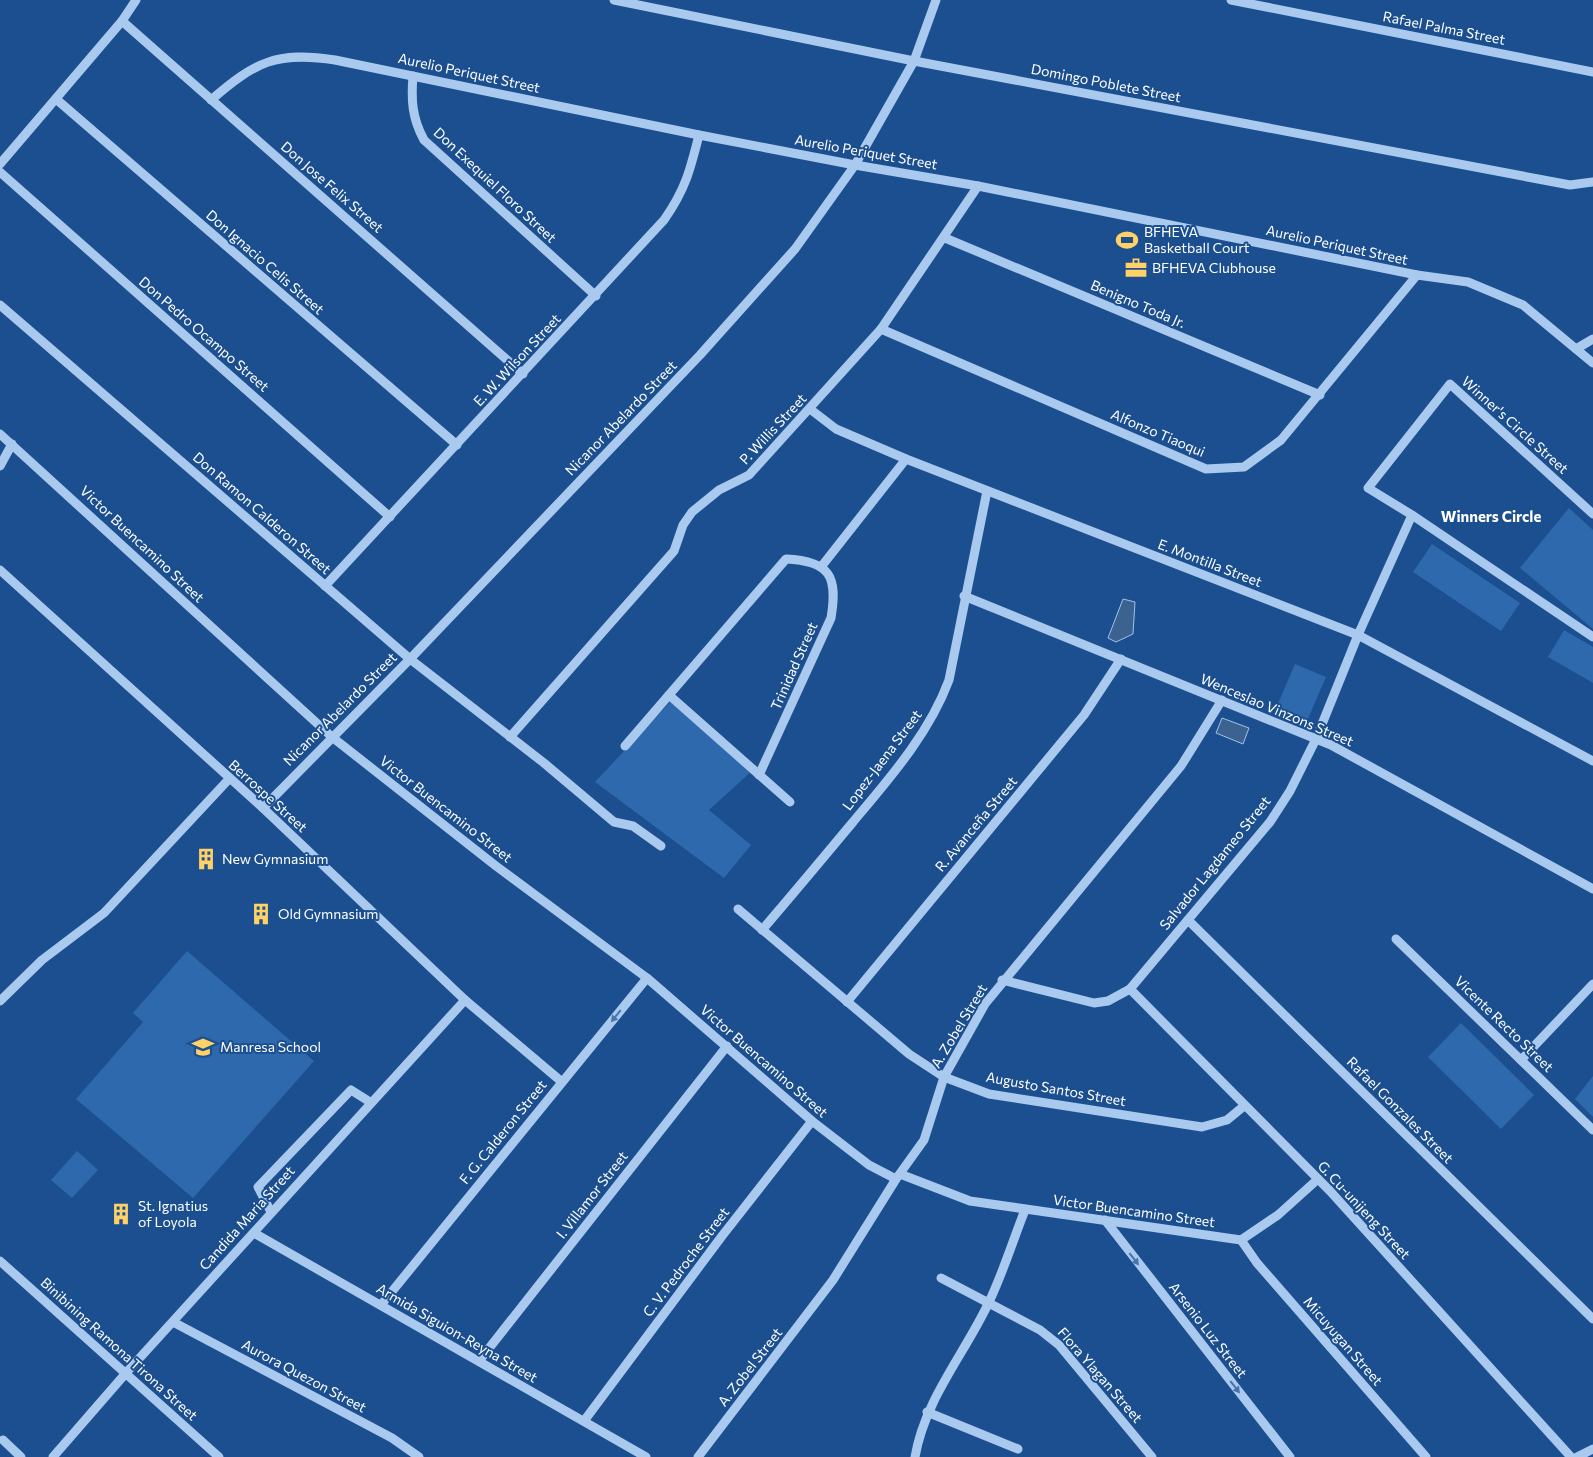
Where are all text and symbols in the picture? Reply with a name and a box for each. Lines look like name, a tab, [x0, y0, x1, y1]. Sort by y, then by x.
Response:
street label: Rafael Palma Street	[1381, 7, 1507, 48]
street label: Aurelio Periquet Street	[397, 49, 542, 96]
street label: Domingo Poblete Street	[1030, 60, 1183, 105]
street label: Don Exequiel Floro Street	[431, 123, 560, 246]
street label: Aurelio Periquet Street	[793, 131, 939, 172]
street label: Don Jose Felix Street	[278, 138, 387, 236]
street label: Don Ignacio Celis Street	[203, 206, 328, 318]
street label: Aurelio Periquet Street	[1265, 221, 1410, 268]
place label: BFHEVA Basketball Court	[1144, 223, 1250, 256]
sports icon: BFHEVA Basketball Court	[1114, 227, 1140, 253]
office icon: BFHEVA Clubhouse	[1123, 255, 1149, 281]
place label: BFHEVA Clubhouse	[1152, 259, 1276, 276]
street label: Don Pedro Ocampo Street	[136, 273, 273, 395]
street label: Benigno Toda Jr.	[1088, 276, 1188, 331]
street label: E. W. Wilson Street	[469, 310, 564, 409]
street label: Nicanor Abelardo Street	[561, 356, 680, 479]
street label: Winner's Circle Street	[1459, 372, 1572, 477]
street label: P. Willis Street	[736, 390, 810, 468]
street label: Alfonzo Tiaoqui	[1109, 405, 1208, 460]
street label: Don Ramon Calderon Street	[190, 448, 335, 577]
street label: Victor Buencamino Street	[77, 482, 208, 606]
district label: Winners Circle	[1441, 507, 1541, 525]
street label: E. Montilla Street	[1156, 535, 1265, 590]
street label: Trinidad Street	[767, 619, 821, 712]
street label: Nicanor Abelardo Street	[279, 648, 400, 769]
street label: Wenceslao Vinzons Street	[1198, 670, 1356, 750]
street label: Lopez-Jaena Street	[838, 706, 925, 813]
street label: Victor Buencamino Street	[377, 752, 516, 866]
street label: Berrospe Street	[226, 756, 311, 836]
street label: R. Avanceña Street	[931, 773, 1020, 875]
street label: Salvador Lagdameo Street	[1156, 792, 1274, 933]
building icon: New Gymnasium	[193, 846, 219, 872]
place label: New Gymnasium	[222, 850, 328, 867]
building icon: Old Gymnasium	[248, 901, 274, 927]
place label: Old Gymnasium	[278, 905, 379, 922]
street label: Vicente Recto Street	[1451, 972, 1557, 1075]
street label: A. Zobel Street	[927, 980, 990, 1071]
street label: Victor Buencamino Street	[697, 1001, 832, 1121]
one-way arrow	[611, 1009, 622, 1022]
school or university icon: Manresa School	[190, 1034, 216, 1060]
place label: Manresa School	[220, 1038, 321, 1055]
street label: Rafael Gonzales Street	[1344, 1053, 1457, 1167]
street label: Augusto Santos Street	[985, 1068, 1128, 1109]
street label: F. G. Calderon Street	[455, 1076, 550, 1187]
street label: I. Villamor Street	[552, 1148, 631, 1242]
street label: G. Cu-unijeng Street	[1315, 1157, 1414, 1262]
street label: Candida Maria Street	[195, 1162, 298, 1273]
street label: Victor Buencamino Street	[1052, 1191, 1216, 1230]
place label: St. Ignatius of Loyola	[138, 1197, 208, 1230]
building icon: St. Ignatius of Loyola	[108, 1201, 134, 1227]
street label: C. V. Pedroche Street	[639, 1203, 732, 1320]
one-way arrow	[1129, 1252, 1140, 1265]
street label: Binibining Ramona Tirona Street	[37, 1274, 201, 1424]
street label: Armida Siguion-Reyna Street	[374, 1279, 541, 1386]
street label: Arsenio Luz Street	[1166, 1279, 1251, 1381]
street label: Micuyugan Street	[1300, 1293, 1387, 1389]
street label: A. Zobel Street	[714, 1324, 786, 1409]
street label: Flora Ylagan Street	[1054, 1324, 1146, 1426]
street label: Aurora Quezon Street	[239, 1335, 370, 1416]
one-way arrow	[1229, 1380, 1240, 1393]

